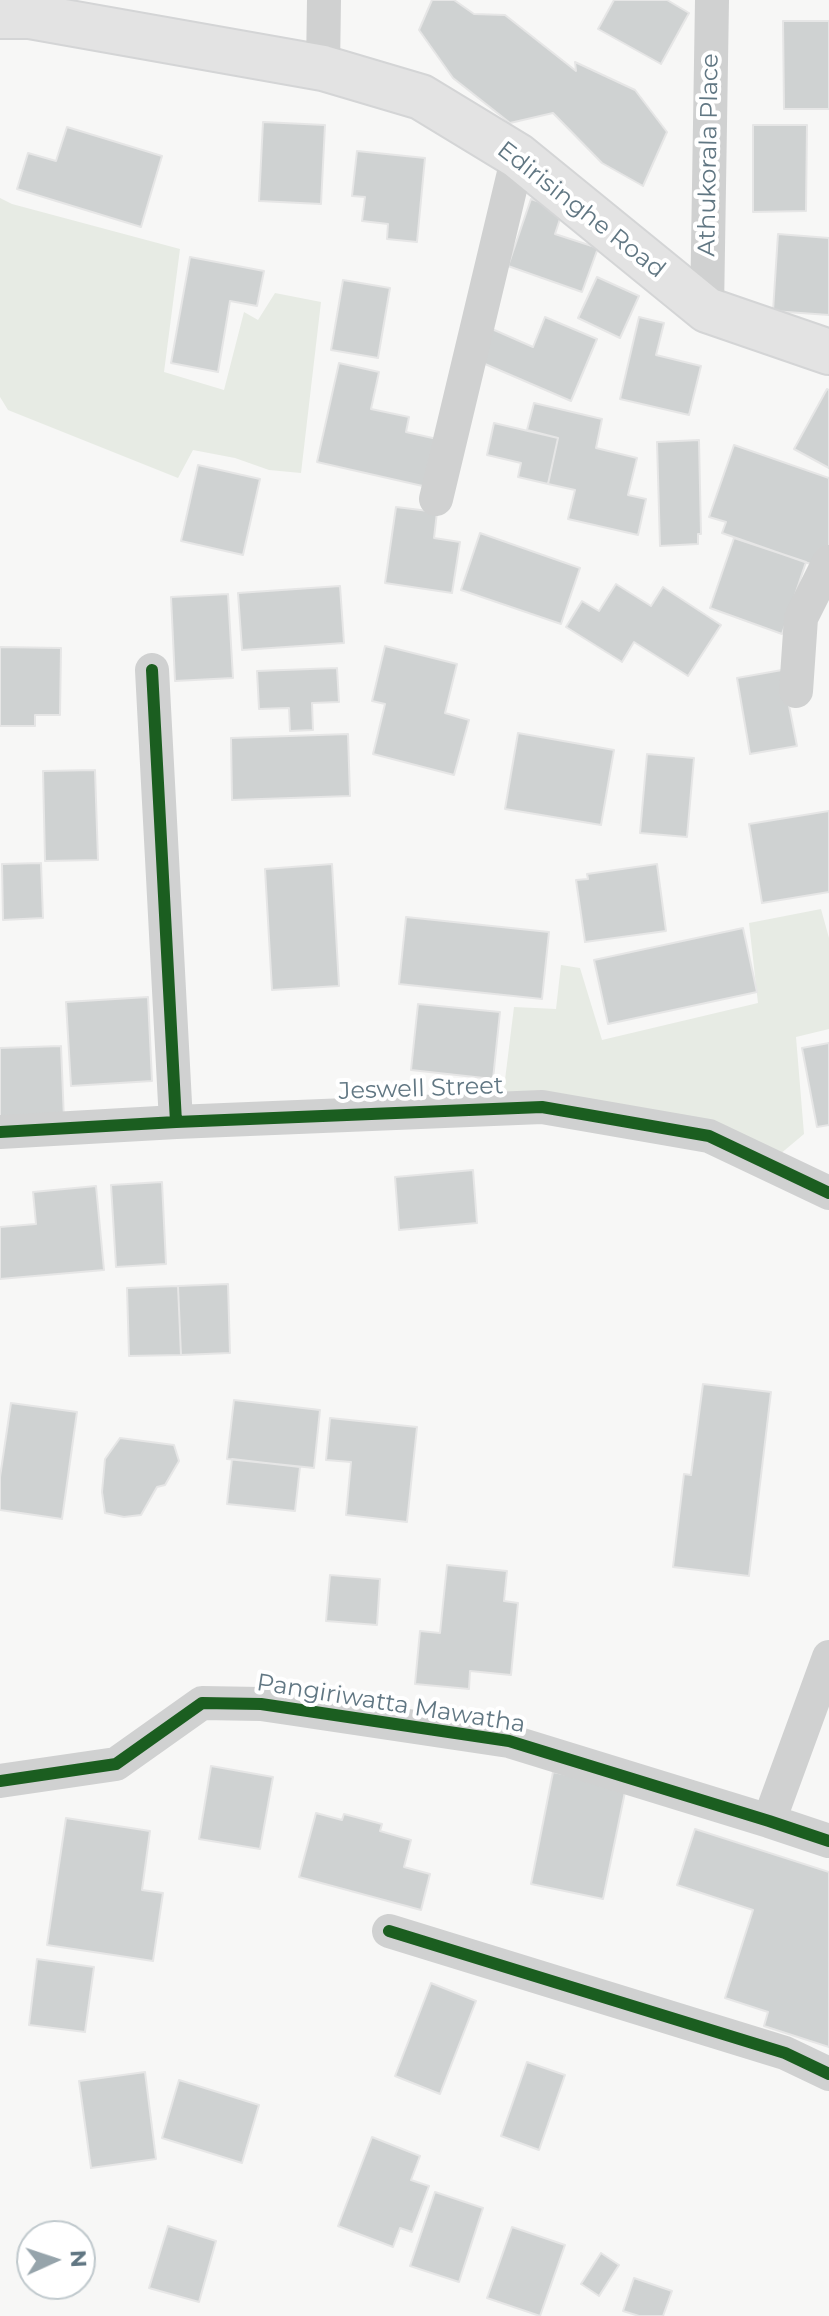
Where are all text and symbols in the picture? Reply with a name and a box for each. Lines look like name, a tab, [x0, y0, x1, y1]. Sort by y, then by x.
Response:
street label: Athukorala Place	[693, 53, 725, 257]
street label: Edirisinghe Road	[491, 136, 671, 284]
street label: Jeswell Street	[338, 1072, 504, 1106]
street label: Pangiriwatta Mawatha	[255, 1669, 527, 1739]
north arrow	[16, 2220, 96, 2300]
text: N	[65, 2249, 92, 2268]

